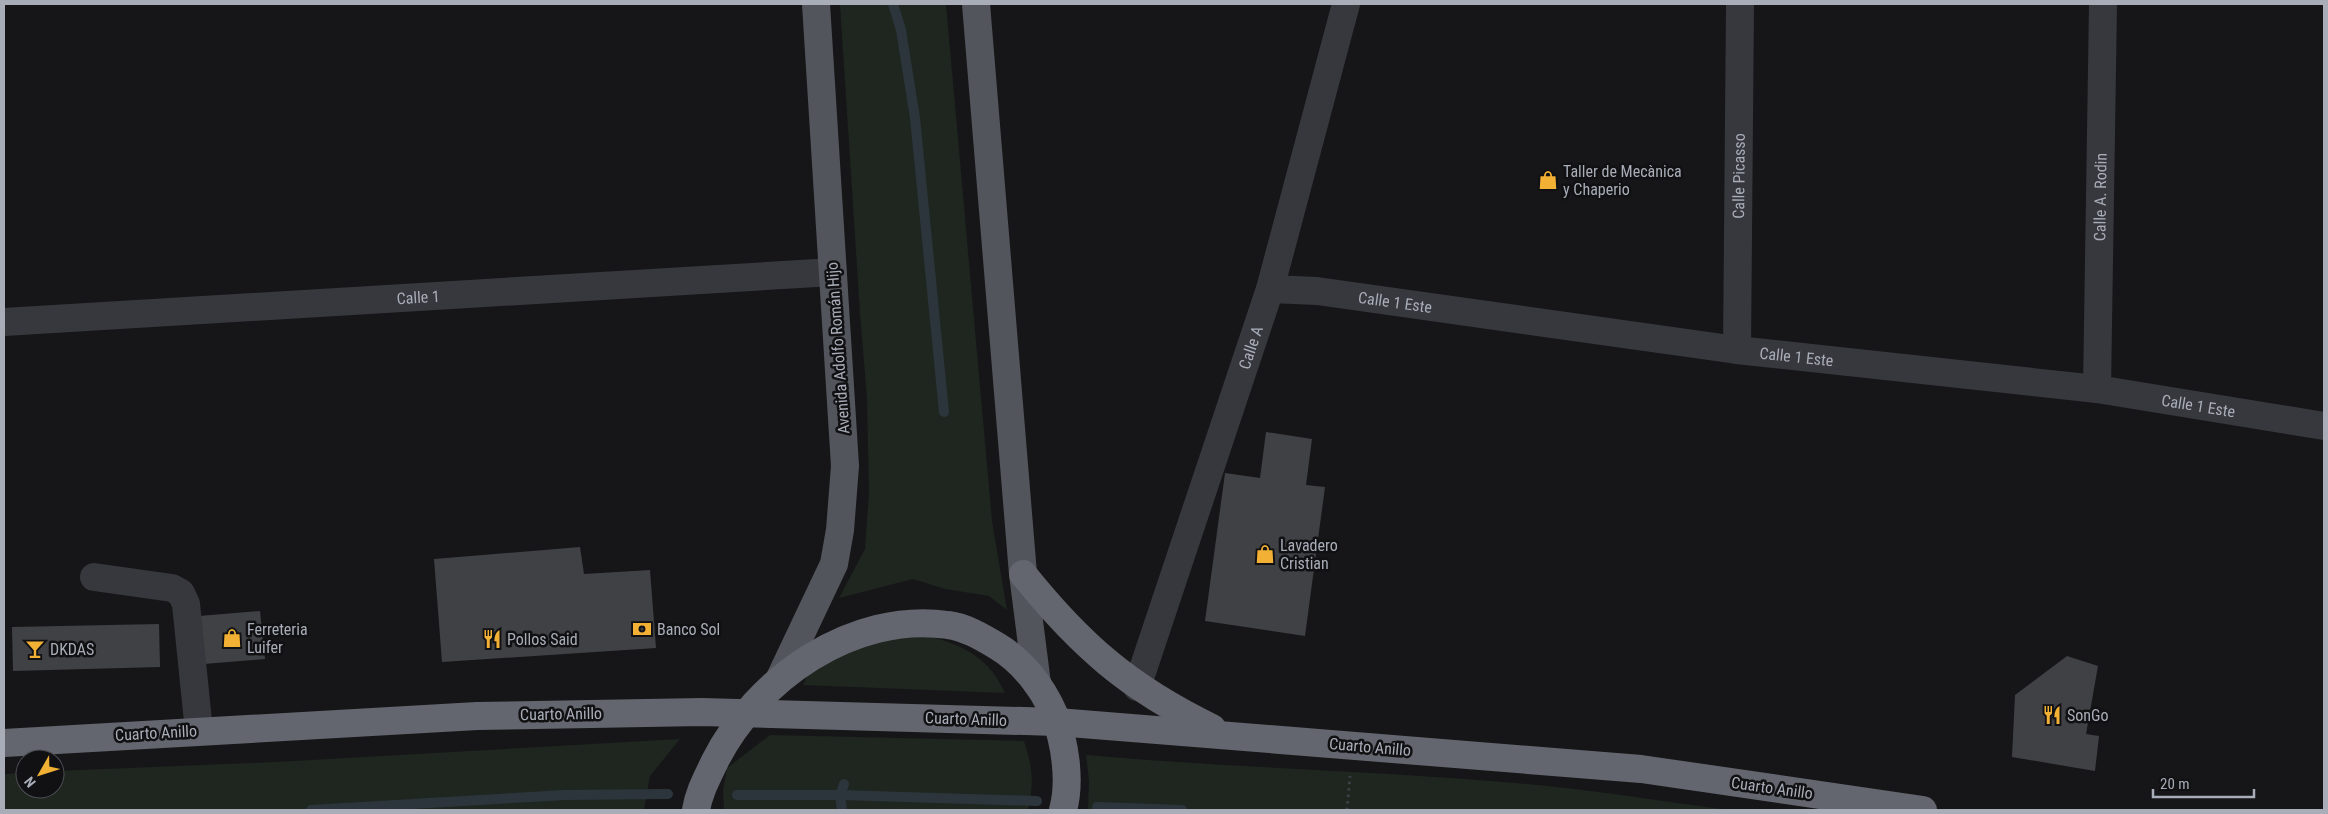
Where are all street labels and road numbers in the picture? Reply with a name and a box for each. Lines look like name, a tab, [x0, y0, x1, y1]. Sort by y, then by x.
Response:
street label: Calle Picasso	[1729, 133, 1748, 219]
street label: Calle A. Rodin	[2090, 153, 2110, 241]
street label: Avenida Adolfo Román Hijo	[823, 261, 853, 435]
street label: Calle 1	[396, 286, 440, 308]
street label: Calle 1 Este	[1357, 287, 1433, 317]
street label: Calle A	[1234, 323, 1267, 372]
street label: Calle 1 Este	[1759, 343, 1834, 370]
street label: Calle 1 Este	[2160, 390, 2237, 421]
street label: Cuarto Anillo	[520, 704, 602, 724]
street label: Cuarto Anillo	[925, 708, 1007, 730]
street label: Cuarto Anillo	[115, 721, 197, 745]
street label: Cuarto Anillo	[1328, 734, 1412, 760]
street label: Cuarto Anillo	[1730, 773, 1814, 803]

